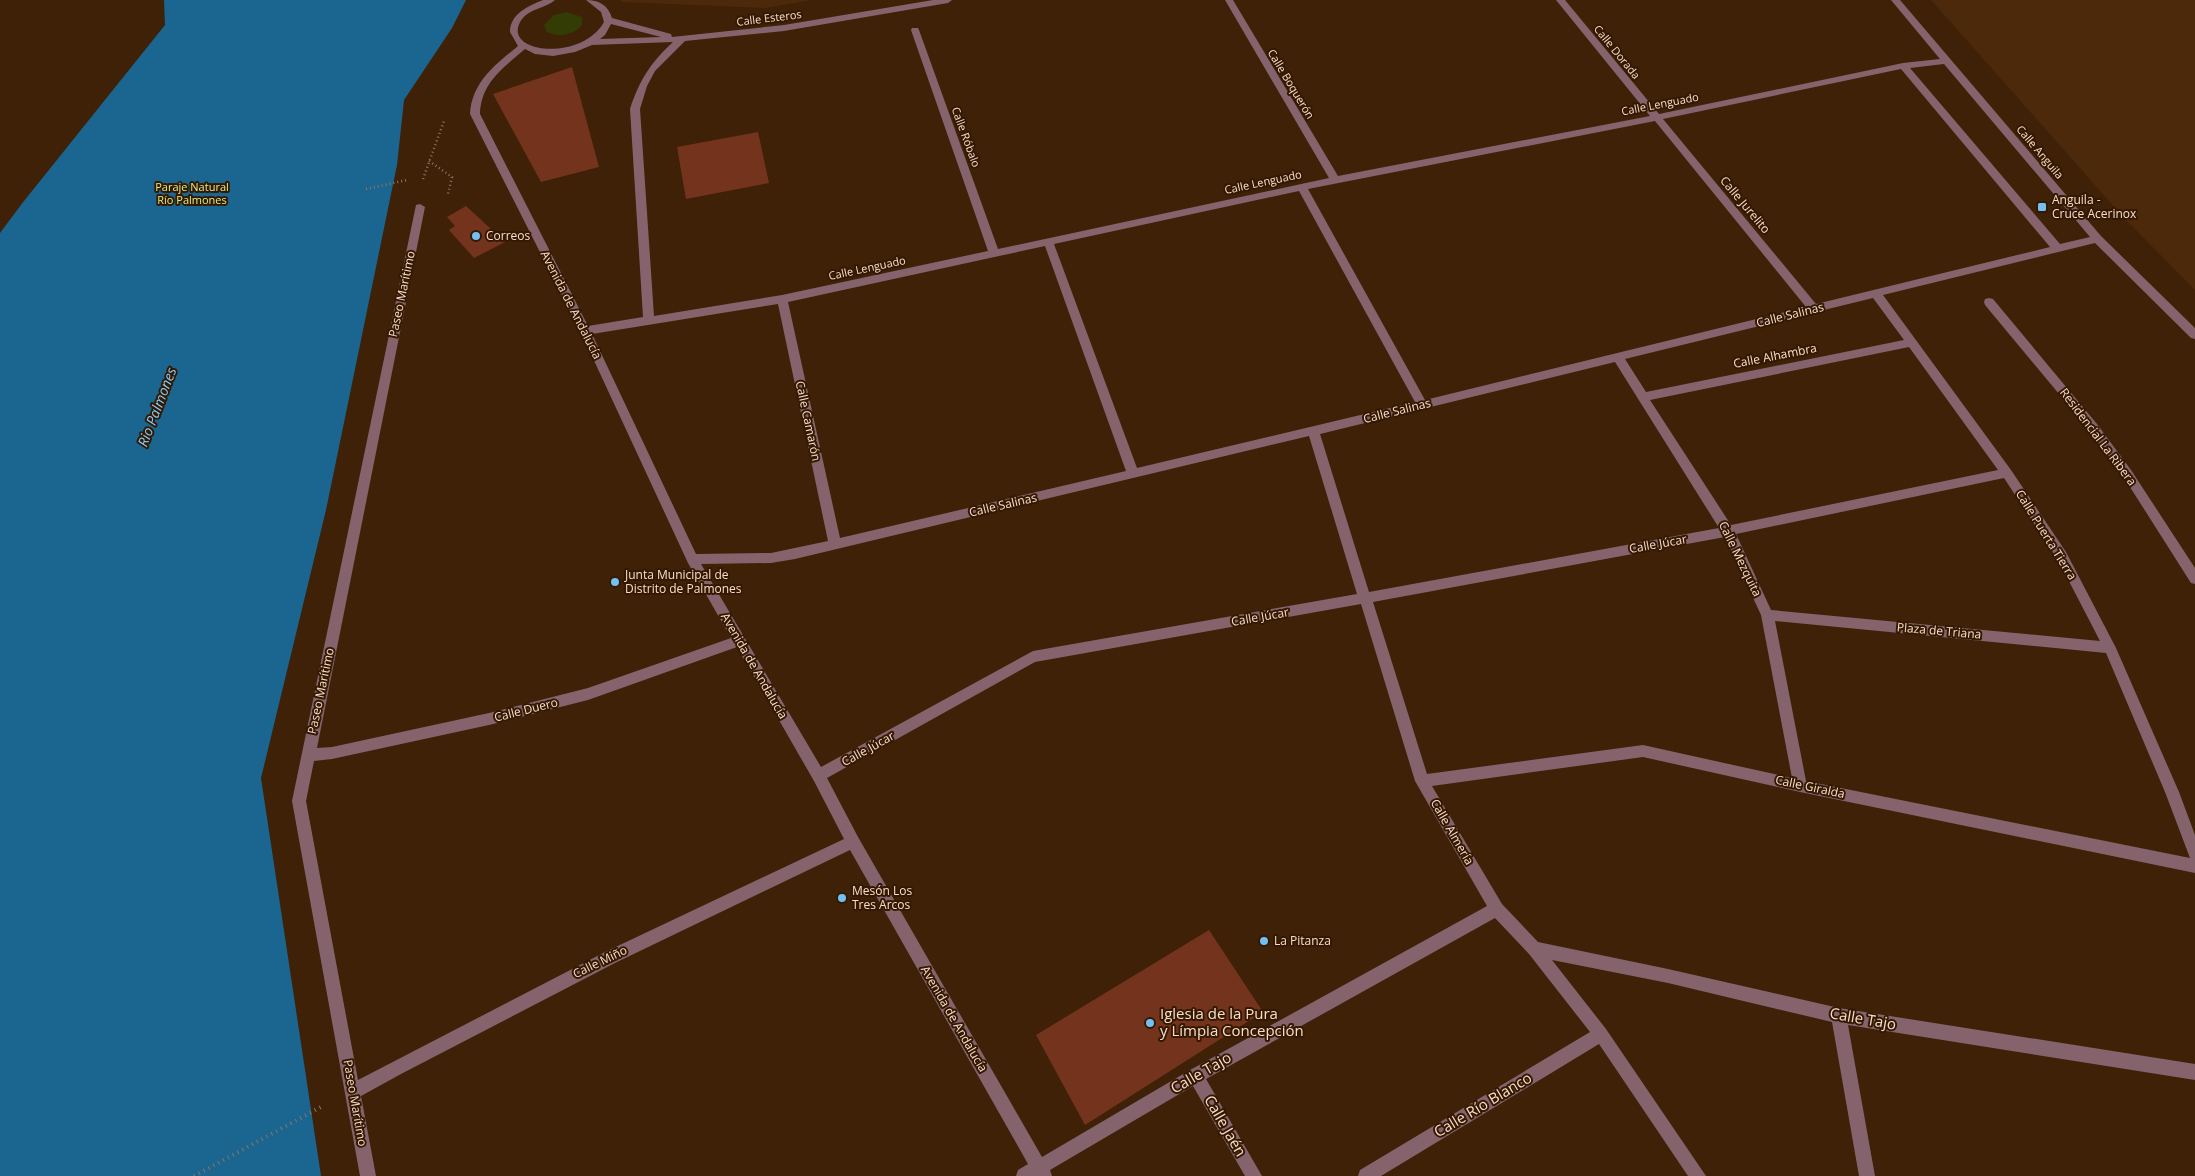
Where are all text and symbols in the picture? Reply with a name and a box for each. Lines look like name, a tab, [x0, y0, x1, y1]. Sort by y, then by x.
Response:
street label: Calle Esteros	[736, 6, 802, 29]
street label: Calle Dorada	[1591, 21, 1644, 82]
street label: Calle Boquerón	[1265, 46, 1318, 121]
street label: Calle Lenguado	[1620, 89, 1700, 118]
street label: Calle Róbalo	[949, 105, 984, 169]
street label: Calle Anguila	[2014, 122, 2067, 182]
street label: Calle Lenguado	[1223, 166, 1303, 197]
street label: Calle Jurelito	[1716, 172, 1774, 237]
park label: Paraje Natural Río Palmones	[155, 179, 229, 207]
place label: Anguila - Cruce Acerinox	[2052, 191, 2137, 222]
marker: Anguila - Cruce Acerinox	[2036, 201, 2048, 213]
place label: Correos	[486, 227, 531, 244]
marker: Correos	[470, 230, 482, 242]
street label: Avenida de Andalucía	[537, 248, 606, 362]
street label: Paseo Marítimo	[384, 249, 419, 339]
street label: Calle Lenguado	[827, 252, 907, 283]
street label: Calle Salinas	[1754, 298, 1826, 331]
street label: Calle Alhambra	[1732, 339, 1818, 372]
water label: Rio Palmones	[133, 364, 180, 449]
street label: Calle Camarón	[792, 379, 825, 463]
street label: Residencial La Ribera	[2056, 384, 2141, 489]
street label: Calle Salinas	[1361, 394, 1433, 427]
street label: Calle Puerta Tierra	[2012, 486, 2081, 583]
street label: Calle Salinas	[967, 488, 1039, 521]
street label: Calle Mezquita	[1715, 518, 1766, 599]
street label: Calle Júcar	[1628, 530, 1688, 557]
place label: Junta Municipal de Distrito de Palmones	[624, 566, 742, 597]
marker: Junta Municipal de Distrito de Palmones	[609, 576, 621, 588]
street label: Calle Júcar	[1230, 603, 1290, 630]
street label: Avenida de Andalucía	[717, 610, 792, 722]
street label: Plaza de Triana	[1896, 618, 1982, 643]
street label: Paseo Marítimo	[303, 646, 338, 736]
street label: Calle Duero	[492, 693, 560, 726]
street label: Calle Júcar	[838, 727, 897, 770]
street label: Calle Giralda	[1774, 771, 1846, 802]
street label: Calle Almería	[1427, 796, 1478, 868]
place label: Mesón Los Tres Arcos	[852, 882, 912, 913]
marker: Mesón Los Tres Arcos	[836, 892, 848, 904]
place label: La Pitanza	[1274, 932, 1331, 949]
marker: La Pitanza	[1258, 935, 1270, 947]
street label: Calle Miño	[570, 941, 630, 982]
street label: Avenida de Andalucía	[917, 963, 992, 1075]
street label: Calle Tajo	[1828, 1002, 1898, 1034]
place label: Iglesia de la Pura y Límpia Concepción	[1160, 1003, 1304, 1040]
marker: Iglesia de la Pura y Límpia Concepción	[1144, 1017, 1156, 1029]
street label: Calle Tajo	[1166, 1047, 1235, 1098]
street label: Paseo Marítimo	[340, 1058, 371, 1148]
street label: Calle Río Blanco	[1430, 1067, 1535, 1141]
street label: Calle Jaén	[1200, 1091, 1251, 1160]

